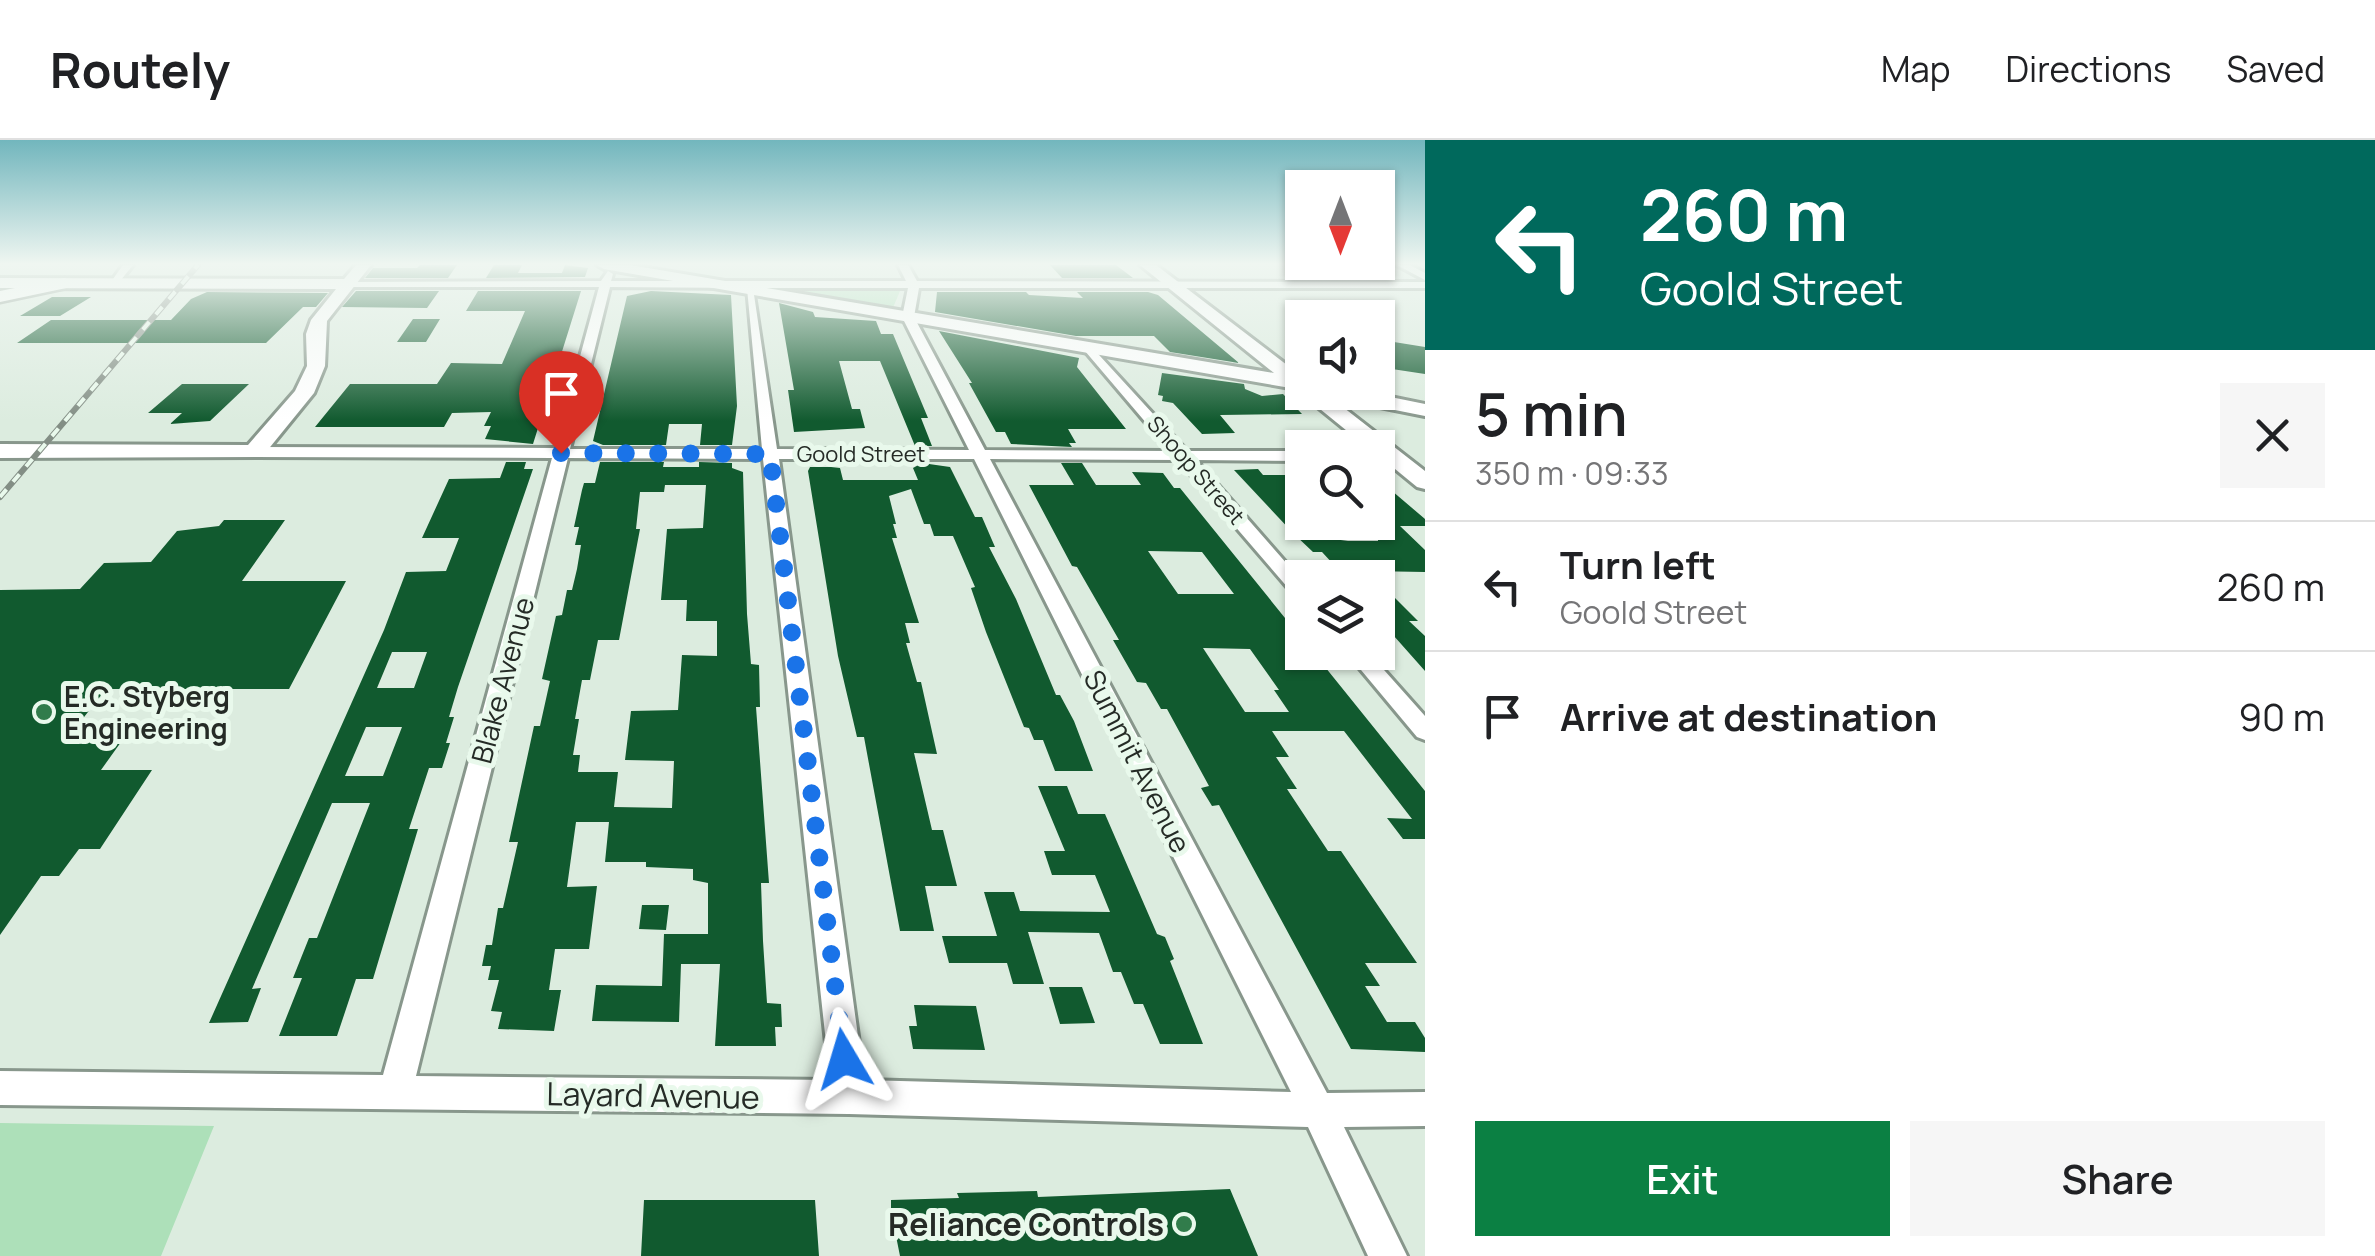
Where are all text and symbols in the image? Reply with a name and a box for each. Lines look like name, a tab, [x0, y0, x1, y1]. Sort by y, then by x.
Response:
text: Routely	[50, 37, 230, 102]
text: Map	[1881, 45, 1951, 93]
text: Directions	[2006, 45, 2171, 93]
text: Saved	[2226, 45, 2325, 93]
text: 260 m	[1640, 166, 1848, 262]
north arrow	[1285, 170, 1395, 280]
map controls	[1285, 170, 1395, 670]
icon: left	[1475, 180, 1605, 310]
text: Goold Street	[1640, 257, 1903, 319]
button: sound	[1285, 300, 1395, 410]
pin	[519, 351, 604, 454]
icon: arrive	[534, 366, 589, 421]
text: 5 min	[1475, 372, 1628, 454]
button: close	[2220, 383, 2325, 488]
street label: Shoop Street	[1140, 409, 1252, 531]
button: search	[1285, 430, 1395, 540]
street label: Goold Street	[797, 439, 926, 469]
text: 350 m · 09:33	[1475, 451, 1669, 495]
text: Turn left	[1560, 538, 1716, 590]
icon: left	[1475, 559, 1530, 614]
button: layers	[1285, 560, 1395, 670]
text: 260 m	[2217, 560, 2325, 612]
text: Goold Street	[1560, 590, 1747, 634]
street label: Blake Avenue	[462, 593, 542, 767]
street label: Summit Avenue	[1076, 663, 1200, 859]
place label: E.C. Styberg Engineering	[64, 677, 230, 747]
icon: arrive	[1475, 689, 1530, 744]
text: Arrive at destination	[1560, 690, 1937, 742]
text: 90 m	[2238, 690, 2325, 742]
marker: E.C. Styberg Engineering	[33, 701, 55, 723]
position arrow	[792, 1007, 896, 1111]
street label: Layard Avenue	[546, 1071, 760, 1119]
button: Exit	[1475, 1121, 1890, 1236]
button: Share	[1910, 1121, 2325, 1236]
place label: Reliance Controls	[888, 1202, 1164, 1246]
marker: Reliance Controls	[1173, 1213, 1195, 1235]

